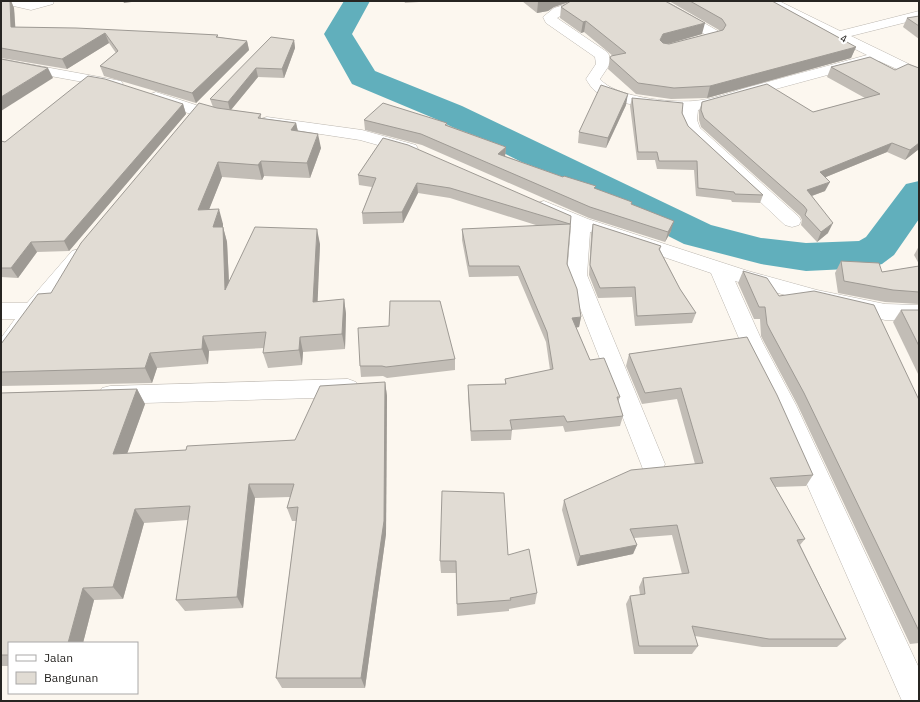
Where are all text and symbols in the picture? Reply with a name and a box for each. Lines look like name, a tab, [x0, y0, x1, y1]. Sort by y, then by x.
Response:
street label: 4	[838, 31, 849, 46]
legend	[8, 642, 138, 694]
text: Jalan	[44, 650, 73, 665]
text: Bangunan	[44, 670, 98, 685]

